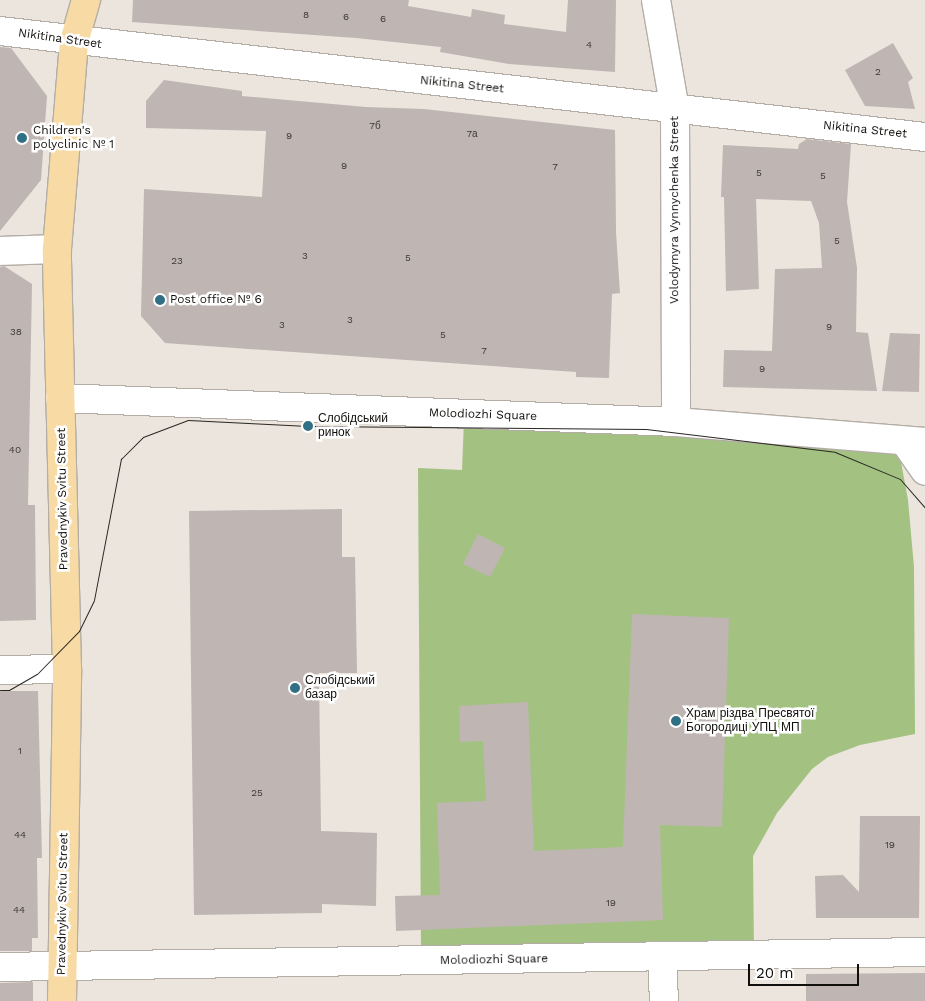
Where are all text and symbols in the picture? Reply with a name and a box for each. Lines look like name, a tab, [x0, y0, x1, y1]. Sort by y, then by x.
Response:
house number: 8	[303, 9, 309, 21]
house number: 6	[343, 11, 349, 23]
house number: 6	[380, 13, 386, 25]
street label: Nikitina Street	[17, 26, 103, 52]
house number: 4	[586, 39, 592, 51]
house number: 2	[875, 66, 881, 78]
street label: Nikitina Street	[419, 73, 505, 97]
street label: Volodymyra Vynnychenka Street	[668, 115, 682, 305]
street label: Nikitina Street	[822, 118, 908, 142]
house number: 7б	[369, 120, 381, 132]
place label: Children's polyclinic № 1	[33, 124, 114, 152]
house number: 7а	[466, 128, 478, 140]
house number: 9	[286, 130, 292, 142]
marker: Children's polyclinic № 1	[15, 131, 29, 145]
house number: 9	[341, 160, 347, 172]
house number: 7	[552, 161, 558, 173]
house number: 5	[756, 167, 762, 179]
house number: 5	[820, 170, 826, 182]
house number: 5	[834, 235, 840, 247]
house number: 3	[302, 250, 308, 262]
house number: 5	[405, 252, 411, 264]
house number: 23	[171, 255, 183, 267]
place label: Post office № 6	[170, 293, 262, 307]
marker: Post office № 6	[154, 294, 166, 306]
house number: 3	[347, 314, 353, 326]
house number: 3	[279, 319, 285, 331]
house number: 9	[826, 321, 832, 333]
house number: 38	[10, 326, 22, 338]
house number: 5	[440, 329, 446, 341]
house number: 7	[481, 345, 487, 357]
house number: 9	[759, 363, 765, 375]
street label: Molodiozhi Square	[429, 406, 537, 424]
place label: Слобідський ринок	[318, 412, 388, 440]
marker: Слобідський ринок	[302, 420, 314, 432]
street label: Pravednykiv Svitu Street	[55, 427, 71, 571]
house number: 40	[9, 444, 21, 456]
place label: Слобідський базар	[305, 674, 375, 702]
marker: Слобідський базар	[289, 682, 301, 694]
place label: Храм різдва Пресвятої Богородиці УПЦ МП	[686, 707, 814, 735]
marker: Храм різдва Пресвятої Богородиці УПЦ МП	[670, 715, 682, 727]
house number: 1	[18, 745, 22, 757]
house number: 25	[251, 787, 263, 799]
house number: 44	[14, 829, 26, 841]
street label: Pravednykiv Svitu Street	[55, 832, 71, 976]
house number: 19	[885, 839, 895, 851]
house number: 19	[606, 897, 616, 909]
house number: 44	[13, 904, 25, 916]
street label: Molodiozhi Square	[440, 952, 548, 968]
scale bar	[750, 954, 861, 986]
text: 20 m	[756, 964, 794, 982]

